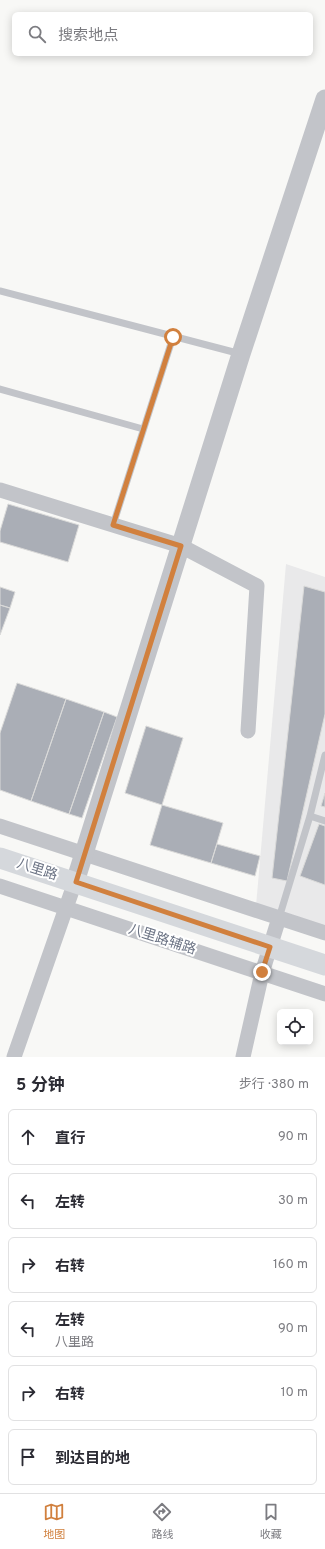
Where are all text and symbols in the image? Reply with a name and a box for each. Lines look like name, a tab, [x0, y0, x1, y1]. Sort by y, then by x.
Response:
search box	[12, 12, 313, 56]
icon: search	[26, 23, 48, 45]
text: 搜索地点	[58, 27, 118, 46]
route start	[164, 328, 182, 346]
street label: 八里路	[14, 855, 60, 885]
street label: 八里路辅路	[126, 921, 198, 959]
route end	[253, 963, 271, 981]
map controls	[277, 1009, 313, 1045]
button: locate	[277, 1009, 313, 1045]
text: 5 分钟	[16, 1075, 65, 1097]
text: 步行 · 380 m	[239, 1077, 309, 1093]
icon: ahead	[17, 1126, 39, 1148]
text: 90 m	[278, 1129, 308, 1145]
text: 直行	[55, 1130, 85, 1149]
icon: left	[17, 1190, 39, 1212]
text: 30 m	[278, 1193, 308, 1209]
text: 左转	[55, 1194, 85, 1213]
icon: right	[17, 1254, 39, 1276]
text: 160 m	[273, 1257, 308, 1273]
text: 右转	[55, 1258, 85, 1277]
text: 左转	[55, 1312, 85, 1331]
icon: left	[17, 1318, 39, 1340]
text: 90 m	[278, 1321, 308, 1337]
text: 八里路	[55, 1335, 94, 1351]
icon: right	[17, 1382, 39, 1404]
text: 10 m	[281, 1385, 308, 1401]
text: 右转	[55, 1386, 85, 1405]
icon: arrive	[17, 1446, 39, 1468]
text: 到达目的地	[55, 1450, 130, 1469]
tab: 地图	[43, 1501, 65, 1542]
tab: 路线	[151, 1501, 173, 1542]
tab: 收藏	[260, 1501, 282, 1542]

